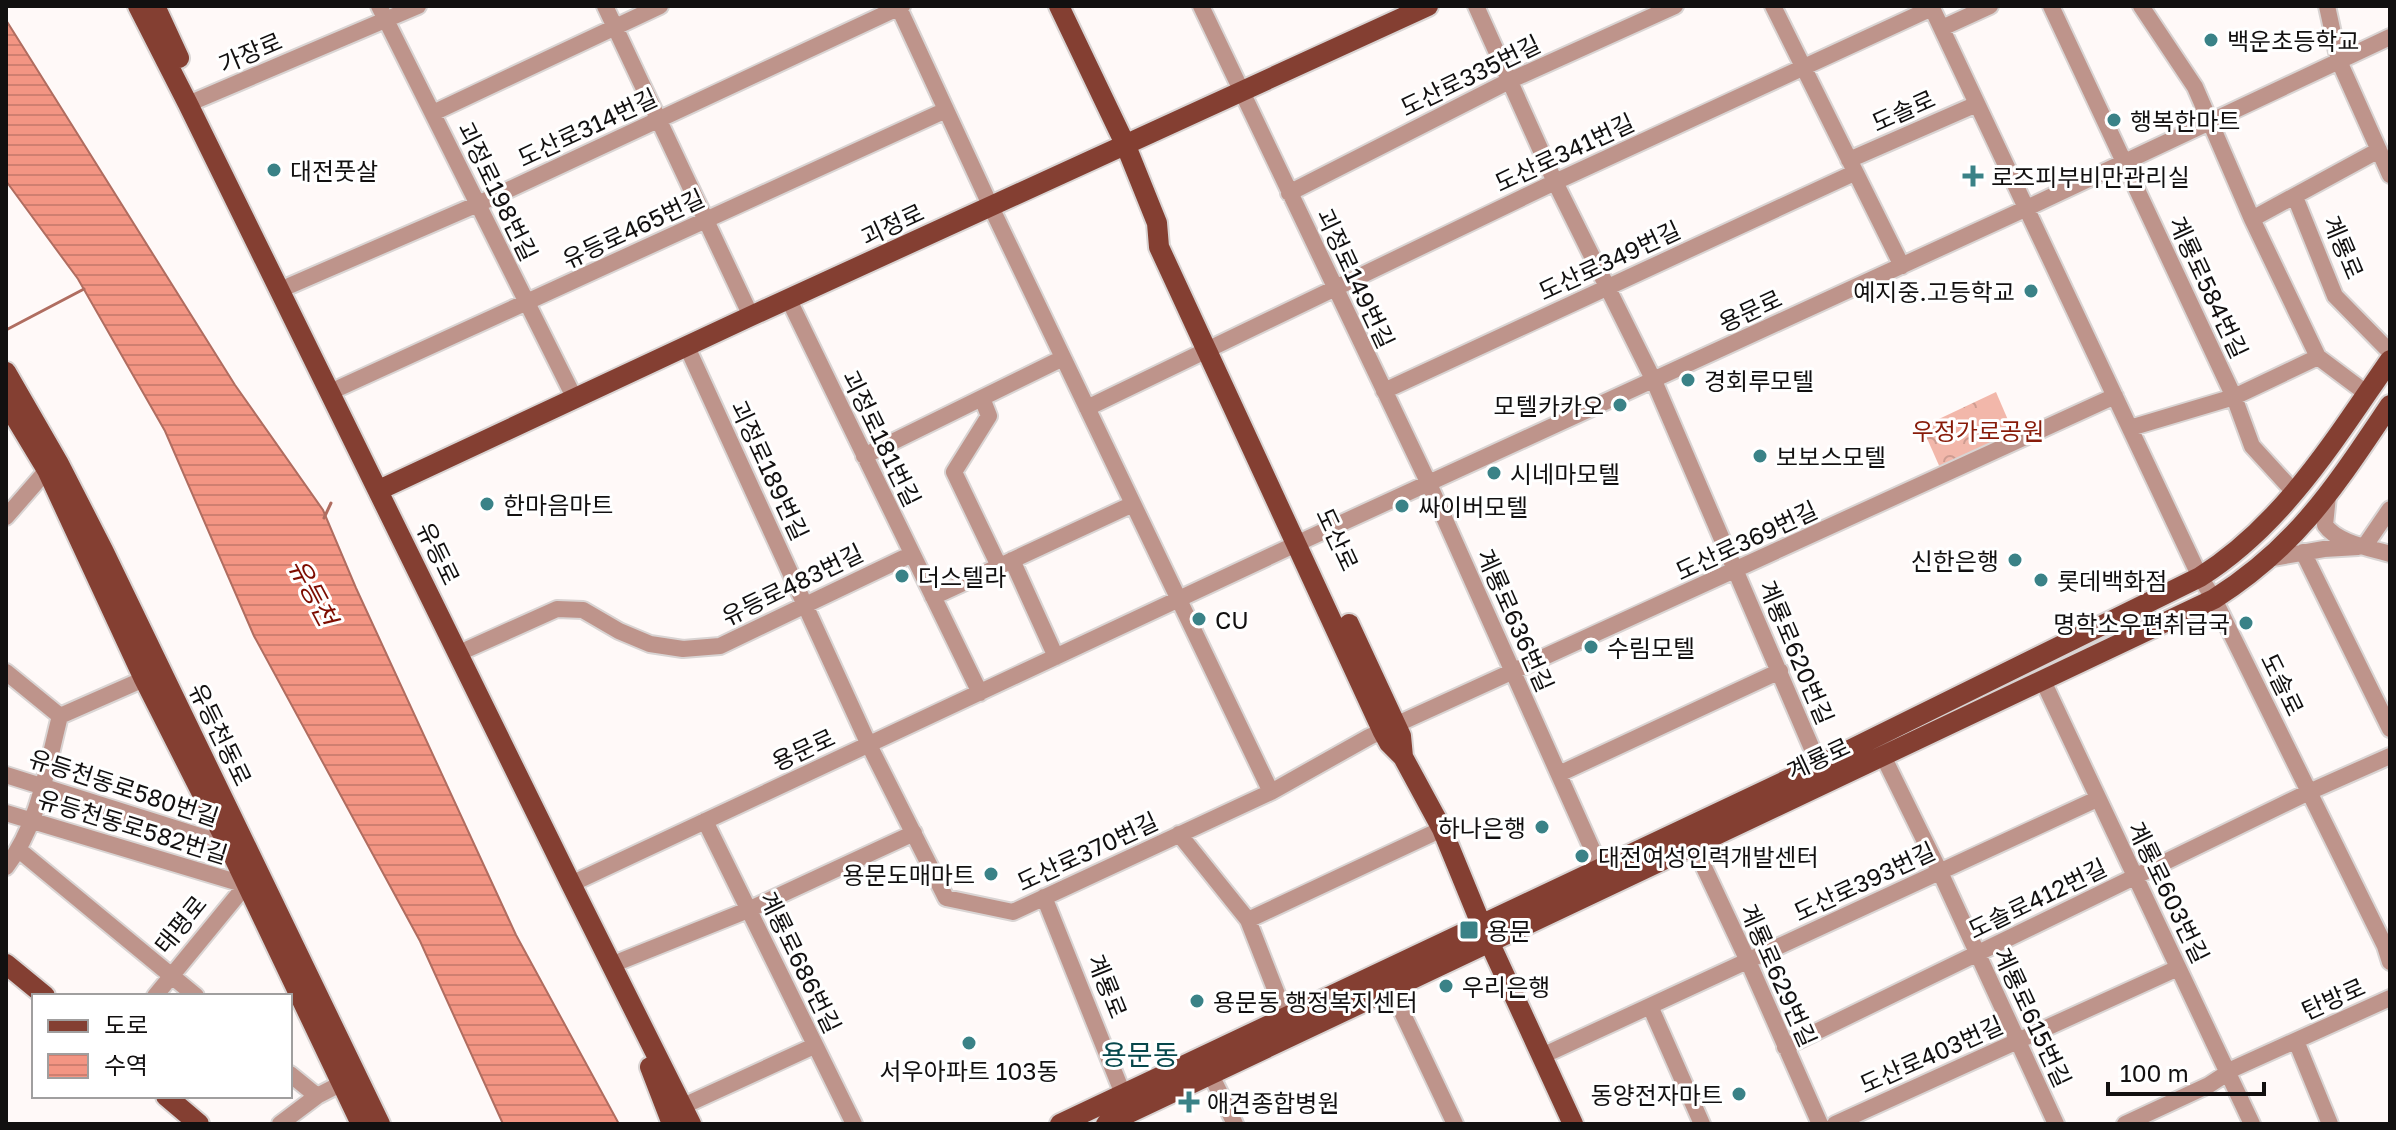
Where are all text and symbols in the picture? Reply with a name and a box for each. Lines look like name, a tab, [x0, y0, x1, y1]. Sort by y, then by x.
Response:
street label: 가장로	[214, 26, 286, 78]
place label: 백운초등학교	[2227, 26, 2359, 55]
street label: 도산로335번길	[1395, 29, 1545, 121]
marker: 백운초등학교	[2202, 31, 2220, 49]
street label: 도산로314번길	[513, 82, 661, 172]
street label: 도솔로	[1867, 83, 1939, 137]
place label: 행복한마트	[2130, 106, 2240, 135]
street label: 도산로341번길	[1490, 107, 1638, 197]
marker: 행복한마트	[2105, 111, 2123, 129]
street label: 괴정로198번길	[452, 117, 544, 265]
place label: 대전풋살	[290, 156, 378, 185]
marker: 대전풋살	[265, 161, 283, 179]
place label: 로즈피부비만관리실	[1991, 162, 2190, 191]
marker: 로즈피부비만관리실	[1962, 165, 1984, 187]
street label: 유등로465번길	[557, 182, 709, 274]
street label: 괴정로	[856, 197, 928, 251]
street label: 괴정로149번길	[1311, 203, 1401, 353]
street label: 계룡로584번길	[2163, 211, 2255, 363]
street label: 계룡로	[2318, 211, 2370, 283]
street label: 도산로349번길	[1533, 214, 1685, 306]
place label: 예지중.고등학교	[1853, 277, 2015, 306]
marker: 예지중.고등학교	[2022, 282, 2040, 300]
street label: 용문로	[1714, 283, 1786, 337]
street label: 괴정로181번길	[836, 365, 928, 511]
place label: 경회루모텔	[1704, 366, 1814, 395]
marker: 경회루모텔	[1679, 371, 1697, 389]
place label: 모텔카카오	[1494, 391, 1604, 420]
street label: 괴정로189번길	[725, 395, 815, 545]
marker: 모텔카카오	[1611, 396, 1629, 414]
park label: 우정가로공원	[1912, 416, 2044, 445]
place label: 보보스모텔	[1776, 442, 1886, 471]
marker: 보보스모텔	[1751, 447, 1769, 465]
place label: 시네마모텔	[1510, 459, 1620, 488]
marker: 시네마모텔	[1485, 464, 1503, 482]
place label: 한마음마트	[503, 490, 613, 519]
place label: 싸이버모텔	[1418, 492, 1528, 521]
street label: 도산로369번길	[1670, 494, 1822, 586]
marker: 한마음마트	[478, 495, 496, 513]
marker: 싸이버모텔	[1393, 497, 1411, 515]
street label: 도산로	[1311, 503, 1365, 575]
street label: 유등로	[411, 517, 467, 589]
street label: 유등로483번길	[717, 537, 867, 631]
street label: 계룡로636번길	[1472, 544, 1560, 696]
place label: 신한은행	[1911, 546, 1999, 575]
marker: 신한은행	[2006, 551, 2024, 569]
water label: 유등천	[282, 553, 345, 634]
place label: 더스텔라	[918, 562, 1006, 591]
place label: 롯데백화점	[2057, 566, 2167, 595]
marker: 더스텔라	[893, 567, 911, 585]
marker: 롯데백화점	[2032, 571, 2050, 589]
street label: 계룡로620번길	[1754, 576, 1840, 728]
place label: CU	[1215, 605, 1249, 634]
place label: 명학소우편취급국	[2053, 609, 2230, 638]
marker: CU	[1190, 610, 1208, 628]
marker: 명학소우편취급국	[2237, 614, 2255, 632]
place label: 수림모텔	[1607, 633, 1695, 662]
marker: 수림모텔	[1582, 638, 1600, 656]
street label: 도솔로	[2255, 648, 2311, 720]
street label: 유등천동로	[184, 678, 258, 790]
street label: 용문로	[767, 722, 839, 776]
street label: 계룡로	[1782, 731, 1854, 785]
street label: 유등천동로580번길	[25, 743, 223, 831]
street label: 유등천동로582번길	[35, 783, 231, 869]
street label: 도산로370번길	[1012, 806, 1162, 896]
place label: 하나은행	[1438, 813, 1526, 842]
street label: 계룡로603번길	[2122, 817, 2216, 967]
marker: 하나은행	[1533, 818, 1551, 836]
street label: 도산로393번길	[1789, 836, 1939, 926]
place label: 대전여성인력개발센터	[1598, 842, 1819, 871]
marker: 대전여성인력개발센터	[1573, 847, 1591, 865]
street label: 도솔로412번길	[1963, 852, 2111, 944]
place label: 용문도매마트	[843, 860, 975, 889]
marker: 용문도매마트	[982, 865, 1000, 883]
street label: 계룡로686번길	[754, 886, 848, 1038]
street label: 태평로	[148, 889, 212, 959]
street label: 계룡로629번길	[1735, 899, 1823, 1051]
place label: 용문	[1487, 916, 1531, 945]
marker: 용문	[1458, 919, 1480, 941]
street label: 계룡로615번길	[1988, 943, 2078, 1091]
street label: 계룡로	[1082, 950, 1134, 1022]
street label: 탄방로	[2297, 971, 2369, 1025]
place label: 우리은행	[1462, 972, 1550, 1001]
marker: 우리은행	[1437, 977, 1455, 995]
place label: 용문동 행정복지센터	[1213, 987, 1418, 1016]
marker: 용문동 행정복지센터	[1188, 992, 1206, 1010]
legend	[32, 994, 292, 1098]
street label: 도산로403번길	[1855, 1009, 2007, 1099]
text: 도로	[104, 1010, 148, 1039]
marker: 서우아파트 103동	[960, 1034, 978, 1052]
district label: 용문동	[1101, 1038, 1179, 1071]
scale bar	[2108, 1046, 2264, 1096]
text: 수역	[104, 1050, 148, 1079]
place label: 서우아파트 103동	[879, 1056, 1059, 1085]
text: 100 m	[2120, 1058, 2189, 1087]
place label: 동양전자마트	[1591, 1080, 1723, 1109]
marker: 동양전자마트	[1730, 1085, 1748, 1103]
place label: 애견종합병원	[1207, 1088, 1339, 1117]
marker: 애견종합병원	[1178, 1091, 1200, 1113]

